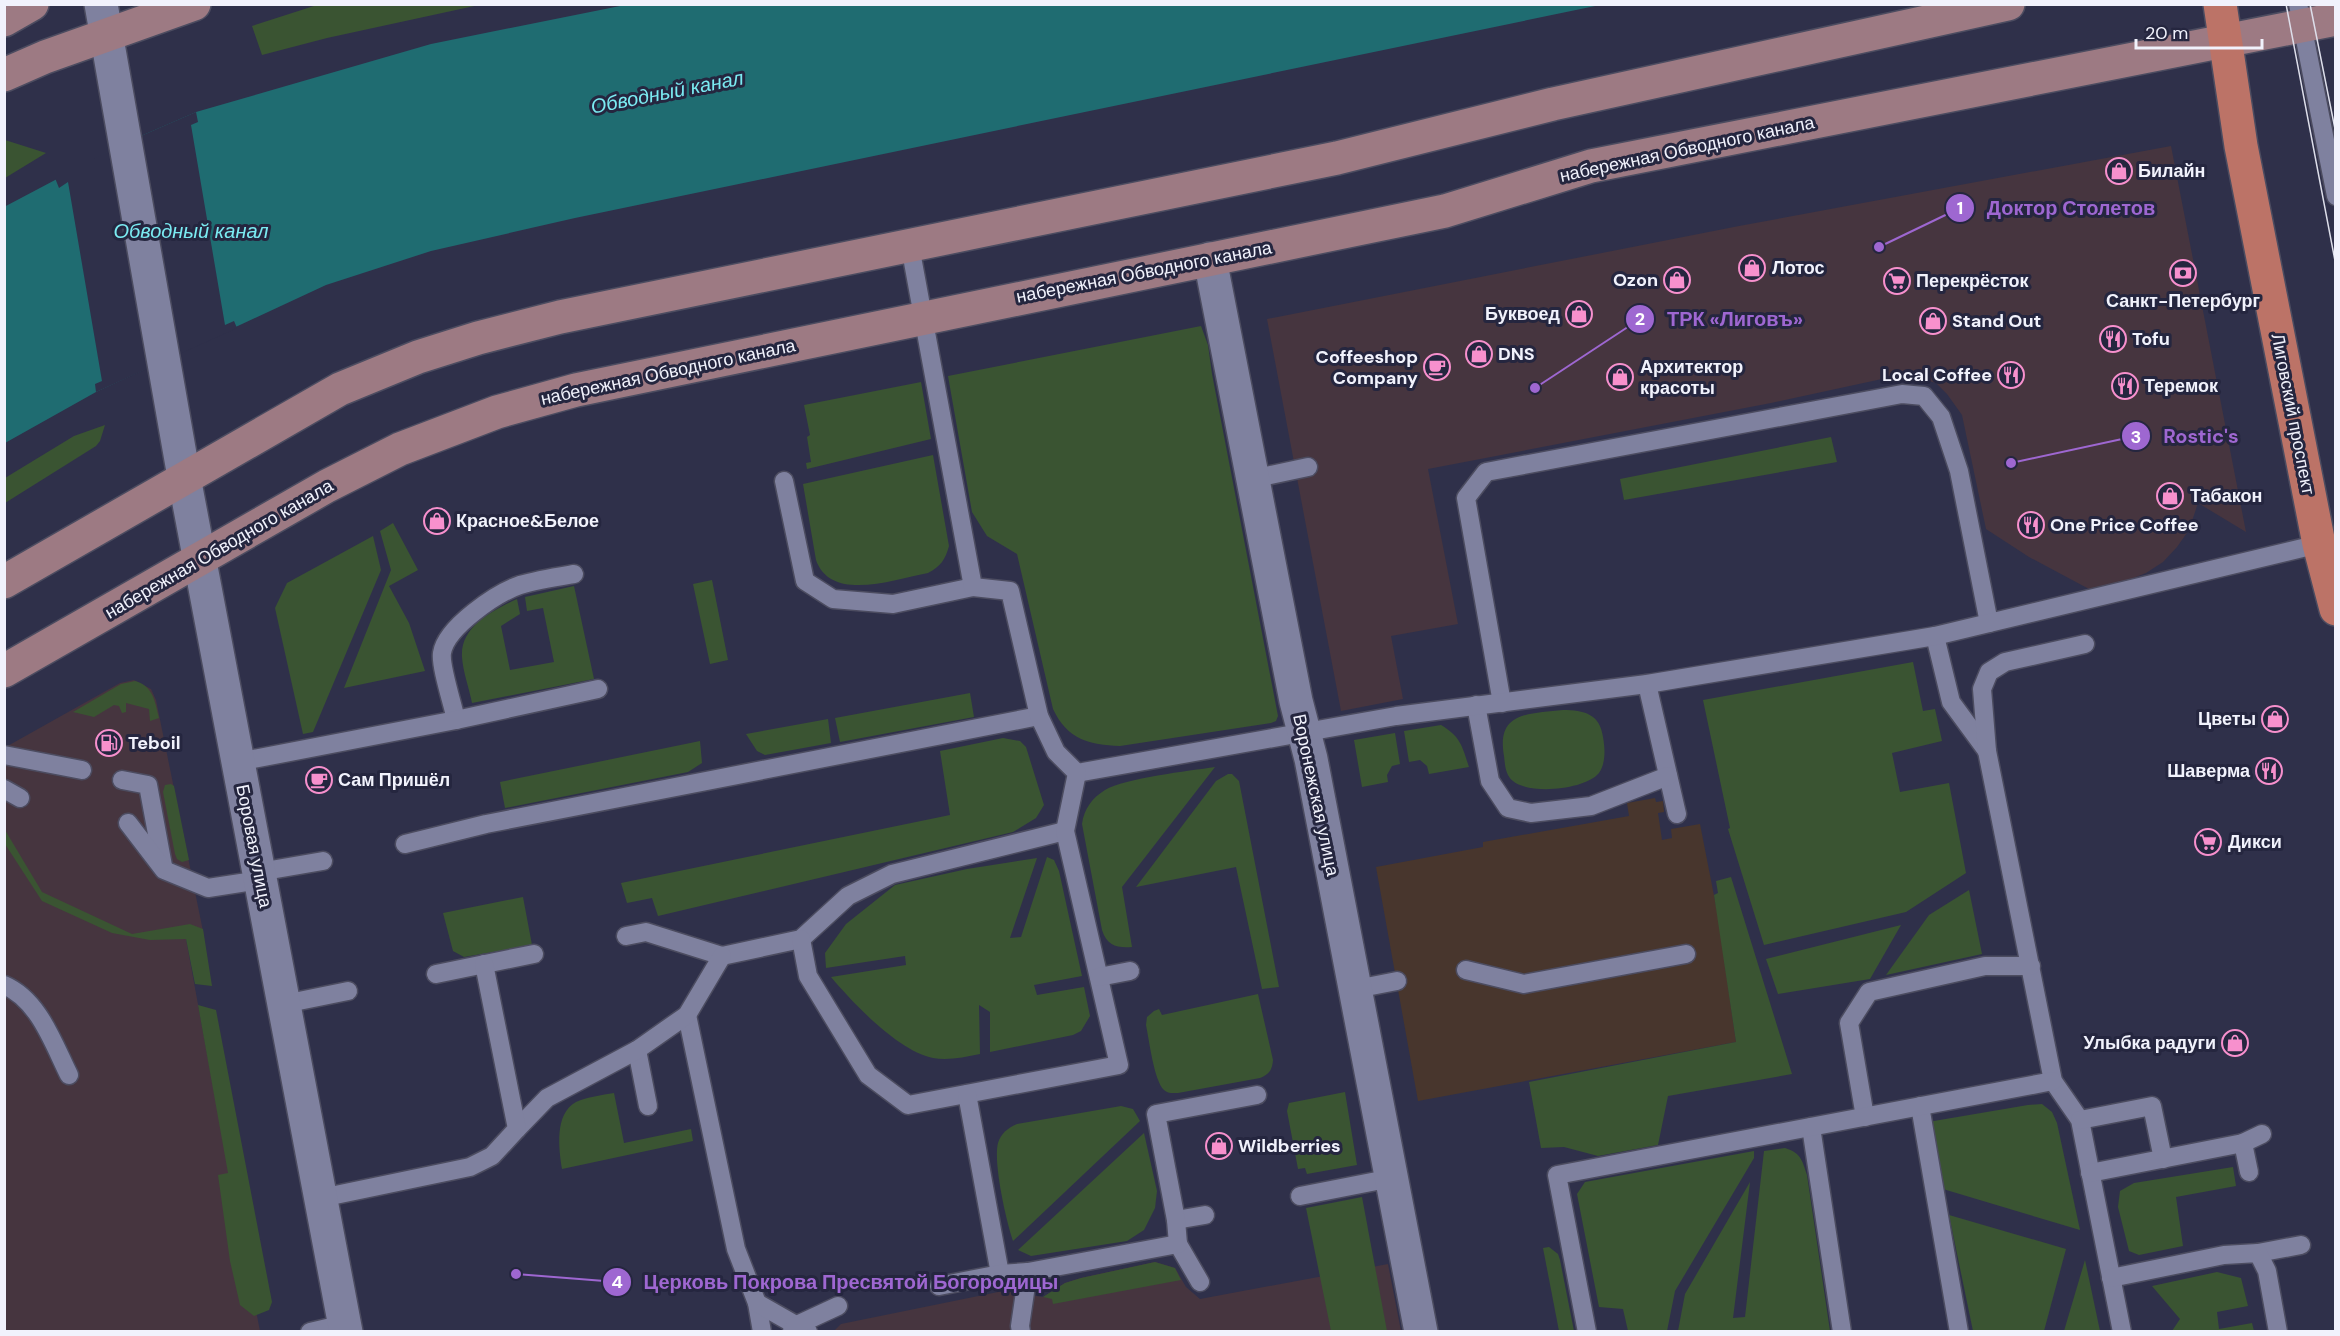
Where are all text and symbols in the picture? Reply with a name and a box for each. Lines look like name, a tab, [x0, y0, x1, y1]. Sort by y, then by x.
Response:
scale bar	[2136, 12, 2262, 50]
text: 20 m	[2145, 21, 2188, 45]
water label: Обводный канал	[588, 64, 746, 120]
street label: набережная Обводного канала	[1557, 110, 1818, 188]
shop icon: Билайн	[2104, 156, 2134, 186]
place label: Билайн	[2138, 159, 2205, 183]
callout: Доктор Столетов	[1945, 189, 2167, 227]
text: Доктор Столетов	[1987, 195, 2155, 221]
text: 1	[1957, 196, 1963, 220]
water label: Обводный канал	[113, 218, 269, 244]
street label: набережная Обводного канала	[1014, 235, 1275, 309]
shop icon: Лотос	[1737, 253, 1767, 283]
place label: Лотос	[1772, 256, 1825, 280]
bank icon: Санкт-Петербург	[2168, 258, 2198, 288]
shop icon: Ozon	[1662, 265, 1692, 295]
supermarket icon: Перекрёсток	[1882, 266, 1912, 296]
place label: Ozon	[1613, 268, 1658, 292]
place label: Перекрёсток	[1916, 269, 2030, 293]
place label: Санкт-Петербург	[2106, 289, 2260, 313]
shop icon: Буквоед	[1564, 299, 1594, 329]
callout: ТРК «Лиговъ»	[1625, 300, 1815, 338]
place label: Буквоед	[1485, 302, 1561, 326]
text: ТРК «Лиговъ»	[1667, 306, 1803, 332]
shop icon: Stand Out	[1918, 306, 1948, 336]
text: 2	[1635, 307, 1645, 331]
place label: Stand Out	[1952, 309, 2041, 333]
restaurant icon: Tofu	[2098, 324, 2128, 354]
place label: Tofu	[2132, 327, 2170, 351]
street label: Лиговский проспект	[2266, 331, 2320, 497]
street label: набережная Обводного канала	[538, 333, 799, 411]
shop icon: DNS	[1464, 339, 1494, 369]
place label: DNS	[1498, 342, 1535, 366]
place label: Coffeeshop Company	[1316, 345, 1418, 390]
cafe icon: Coffeeshop Company	[1422, 352, 1452, 382]
place label: Архитектор красоты	[1640, 355, 1743, 400]
restaurant icon: Local Coffee	[1996, 360, 2026, 390]
shop icon: Архитектор красоты	[1605, 362, 1635, 392]
place label: Local Coffee	[1882, 363, 1992, 387]
restaurant icon: Теремок	[2110, 371, 2140, 401]
place label: Теремок	[2144, 374, 2219, 398]
callout: Rostic's	[2121, 417, 2250, 455]
text: Rostic's	[2163, 423, 2239, 449]
text: 3	[2131, 425, 2141, 449]
street label: набережная Обводного канала	[100, 473, 338, 624]
shop icon: Табакон	[2155, 481, 2185, 511]
place label: Табакон	[2190, 484, 2262, 508]
shop icon: Красное&Белое	[422, 506, 452, 536]
place label: Красное&Белое	[456, 509, 599, 533]
restaurant icon: One Price Coffee	[2016, 510, 2046, 540]
place label: One Price Coffee	[2050, 513, 2199, 537]
shop icon: Цветы	[2260, 704, 2290, 734]
place label: Цветы	[2198, 707, 2256, 731]
street label: Воронежская улица	[1287, 712, 1345, 879]
fuel station icon: Teboil	[94, 728, 124, 758]
place label: Teboil	[128, 731, 180, 755]
restaurant icon: Шаверма	[2254, 756, 2284, 786]
place label: Шаверма	[2167, 759, 2251, 783]
cafe icon: Сам Пришёл	[304, 765, 334, 795]
place label: Сам Пришёл	[338, 768, 450, 792]
street label: Боровая улица	[230, 782, 278, 911]
supermarket icon: Дикси	[2193, 827, 2223, 857]
place label: Дикси	[2228, 830, 2282, 854]
shop icon: Улыбка радуги	[2220, 1028, 2250, 1058]
place label: Улыбка радуги	[2084, 1031, 2216, 1055]
shop icon: Wildberries	[1204, 1131, 1234, 1161]
place label: Wildberries	[1238, 1134, 1341, 1158]
callout: Церковь Покрова Пресвятой Богородицы	[602, 1263, 1071, 1301]
text: Церковь Покрова Пресвятой Богородицы	[644, 1269, 1058, 1295]
text: 4	[611, 1270, 623, 1294]

